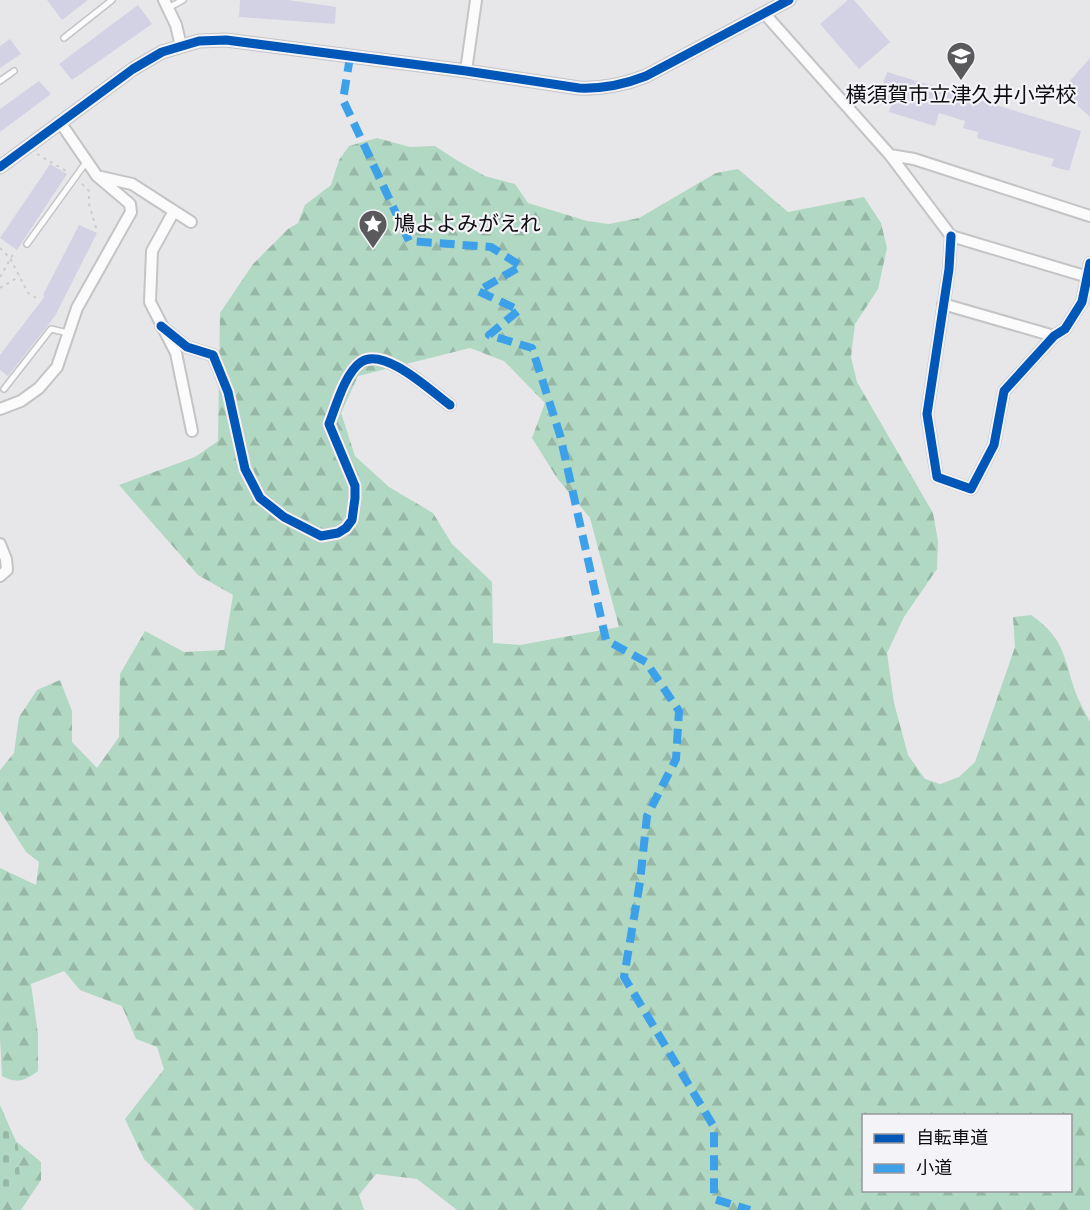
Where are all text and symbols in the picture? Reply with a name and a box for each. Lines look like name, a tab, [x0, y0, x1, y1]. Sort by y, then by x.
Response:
school or university icon: 横須賀市立津久井小学校	[945, 40, 977, 82]
place label: 横須賀市立津久井小学校	[846, 82, 1077, 108]
place icon: 鳩よよみがえれ	[357, 208, 389, 250]
place label: 鳩よよみがえれ	[394, 211, 541, 237]
legend	[862, 1114, 1072, 1192]
text: 自転車道	[916, 1127, 988, 1149]
text: 小道	[916, 1157, 952, 1179]

